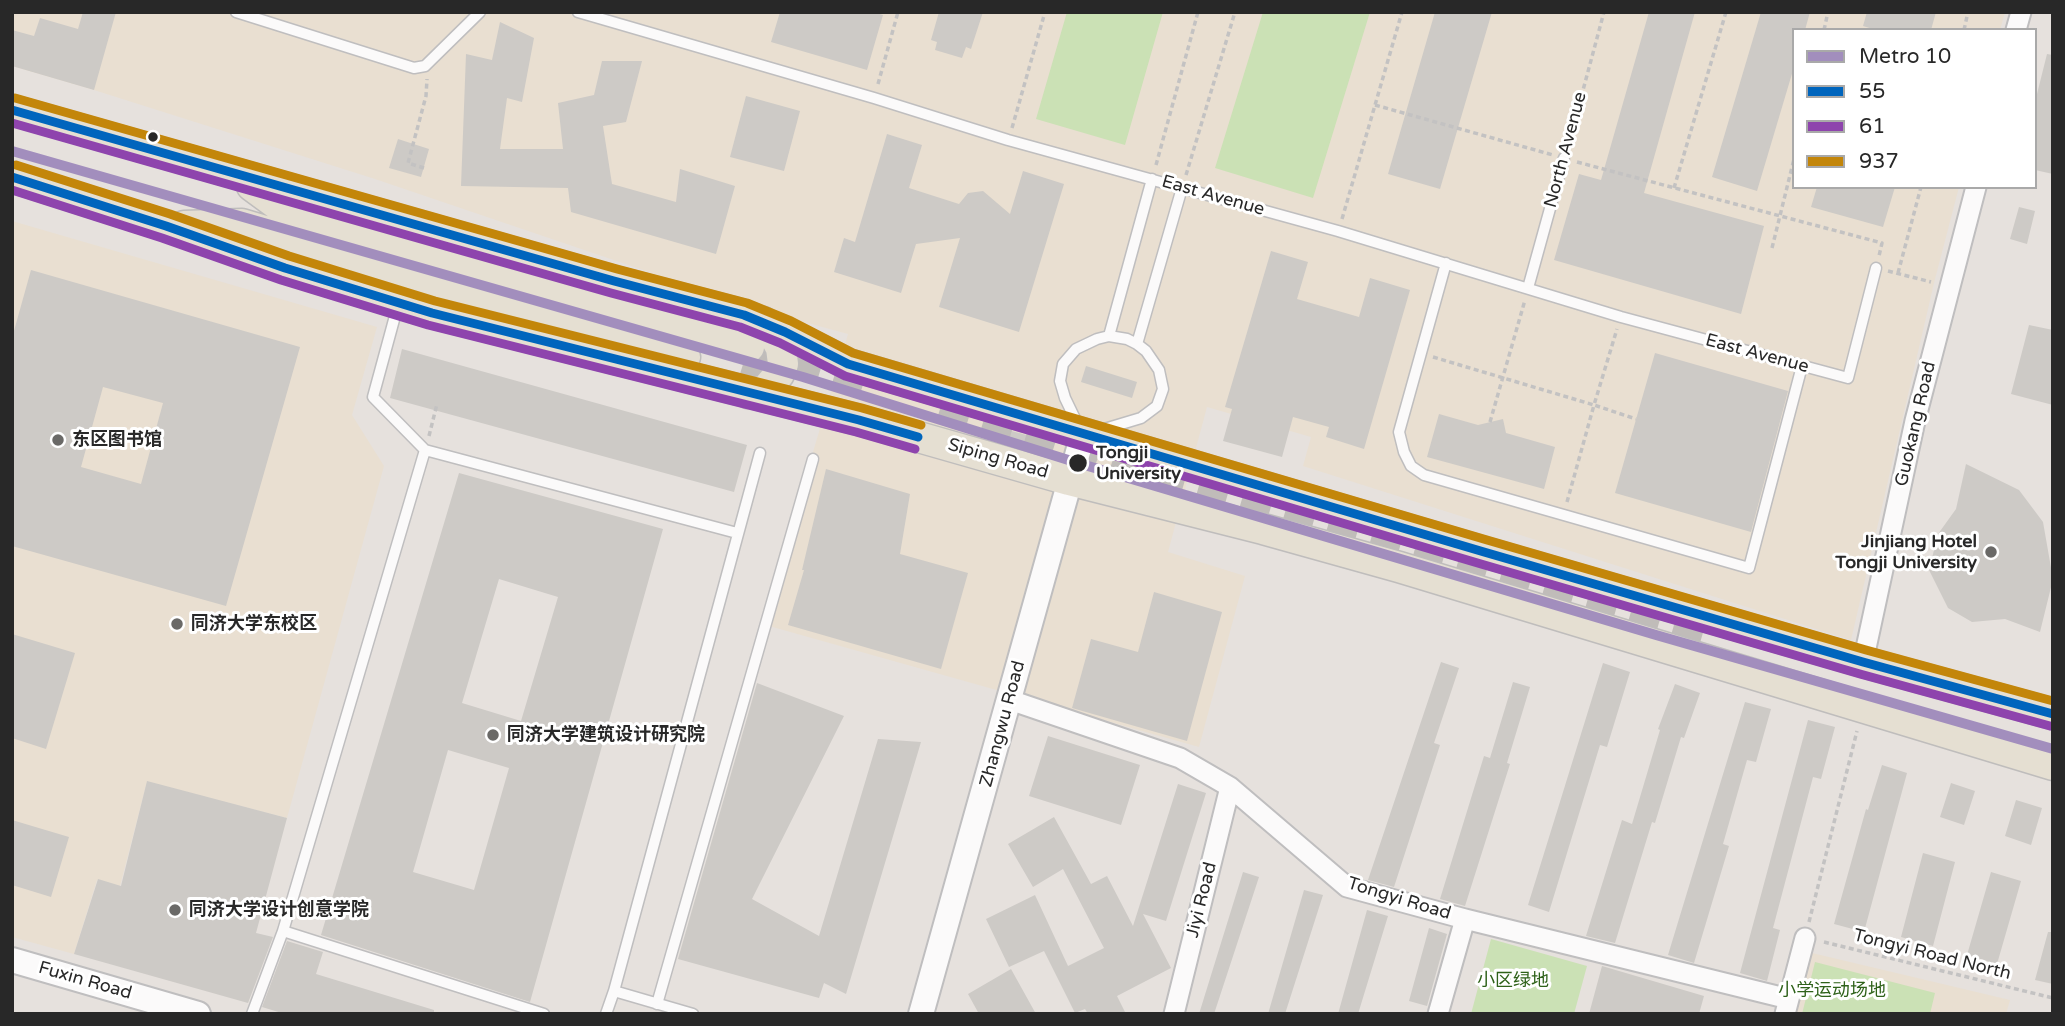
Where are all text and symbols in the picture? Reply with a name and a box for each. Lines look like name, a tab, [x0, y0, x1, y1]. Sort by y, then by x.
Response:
legend	[1792, 28, 2037, 189]
text: Metro 10	[1859, 44, 1951, 69]
text: 55	[1859, 79, 1885, 104]
street label: North Avenue	[1540, 90, 1592, 210]
text: 61	[1859, 114, 1885, 139]
unlabelled marker	[146, 130, 160, 144]
text: 937	[1859, 149, 1899, 174]
street label: East Avenue	[1159, 171, 1267, 221]
street label: East Avenue	[1703, 330, 1811, 378]
street label: Guokang Road	[1891, 359, 1941, 489]
place label: 东区图书馆	[72, 429, 162, 451]
marker: 东区图书馆	[50, 432, 66, 448]
street label: Siping Road	[945, 434, 1051, 484]
place label: Tongji University	[1096, 442, 1181, 484]
marker: Tongji University	[1067, 452, 1089, 474]
place label: Jinjiang Hotel Tongji University	[1835, 531, 1977, 574]
marker: Jinjiang Hotel Tongji University	[1983, 544, 1999, 560]
place label: 同济大学东校区	[191, 613, 317, 635]
marker: 同济大学东校区	[169, 616, 185, 632]
street label: Zhangwu Road	[976, 658, 1030, 790]
place label: 同济大学建筑设计研究院	[507, 724, 705, 746]
marker: 同济大学建筑设计研究院	[485, 727, 501, 743]
street label: Jiyi Road	[1182, 860, 1222, 940]
street label: Tongyi Road	[1345, 873, 1453, 925]
place label: 同济大学设计创意学院	[189, 899, 369, 921]
marker: 同济大学设计创意学院	[167, 902, 183, 918]
street label: Tongyi Road North	[1851, 925, 2013, 985]
street label: Fuxin Road	[36, 957, 134, 1005]
park label: 小区绿地	[1477, 970, 1549, 992]
park label: 小学运动场地	[1778, 980, 1886, 1002]

